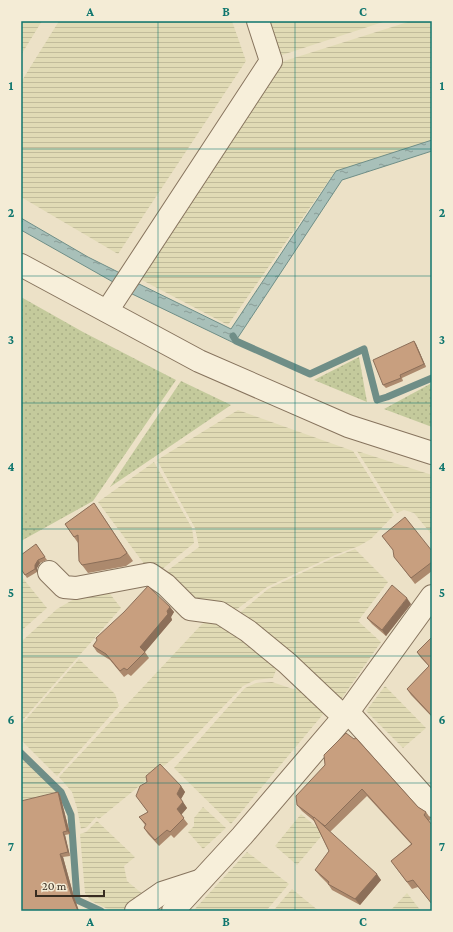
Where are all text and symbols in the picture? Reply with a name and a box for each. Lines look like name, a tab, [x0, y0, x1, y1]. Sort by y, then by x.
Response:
text: A	[85, 4, 94, 19]
text: B	[222, 4, 230, 19]
text: C	[359, 4, 367, 19]
text: 1	[9, 78, 14, 93]
text: 1	[440, 78, 445, 93]
text: 2	[8, 205, 15, 220]
text: 2	[439, 205, 446, 220]
text: 3	[8, 332, 14, 347]
text: 3	[439, 332, 445, 347]
text: 4	[7, 459, 15, 474]
text: 4	[438, 459, 446, 474]
text: 5	[8, 585, 14, 600]
text: 5	[439, 585, 445, 600]
text: 6	[7, 712, 15, 727]
text: 6	[438, 712, 446, 727]
text: 7	[8, 839, 14, 854]
text: 7	[439, 839, 445, 854]
scale bar	[36, 872, 104, 898]
text: 20 m	[42, 879, 67, 893]
text: A	[85, 914, 94, 929]
text: B	[222, 914, 230, 929]
text: C	[359, 914, 367, 929]

